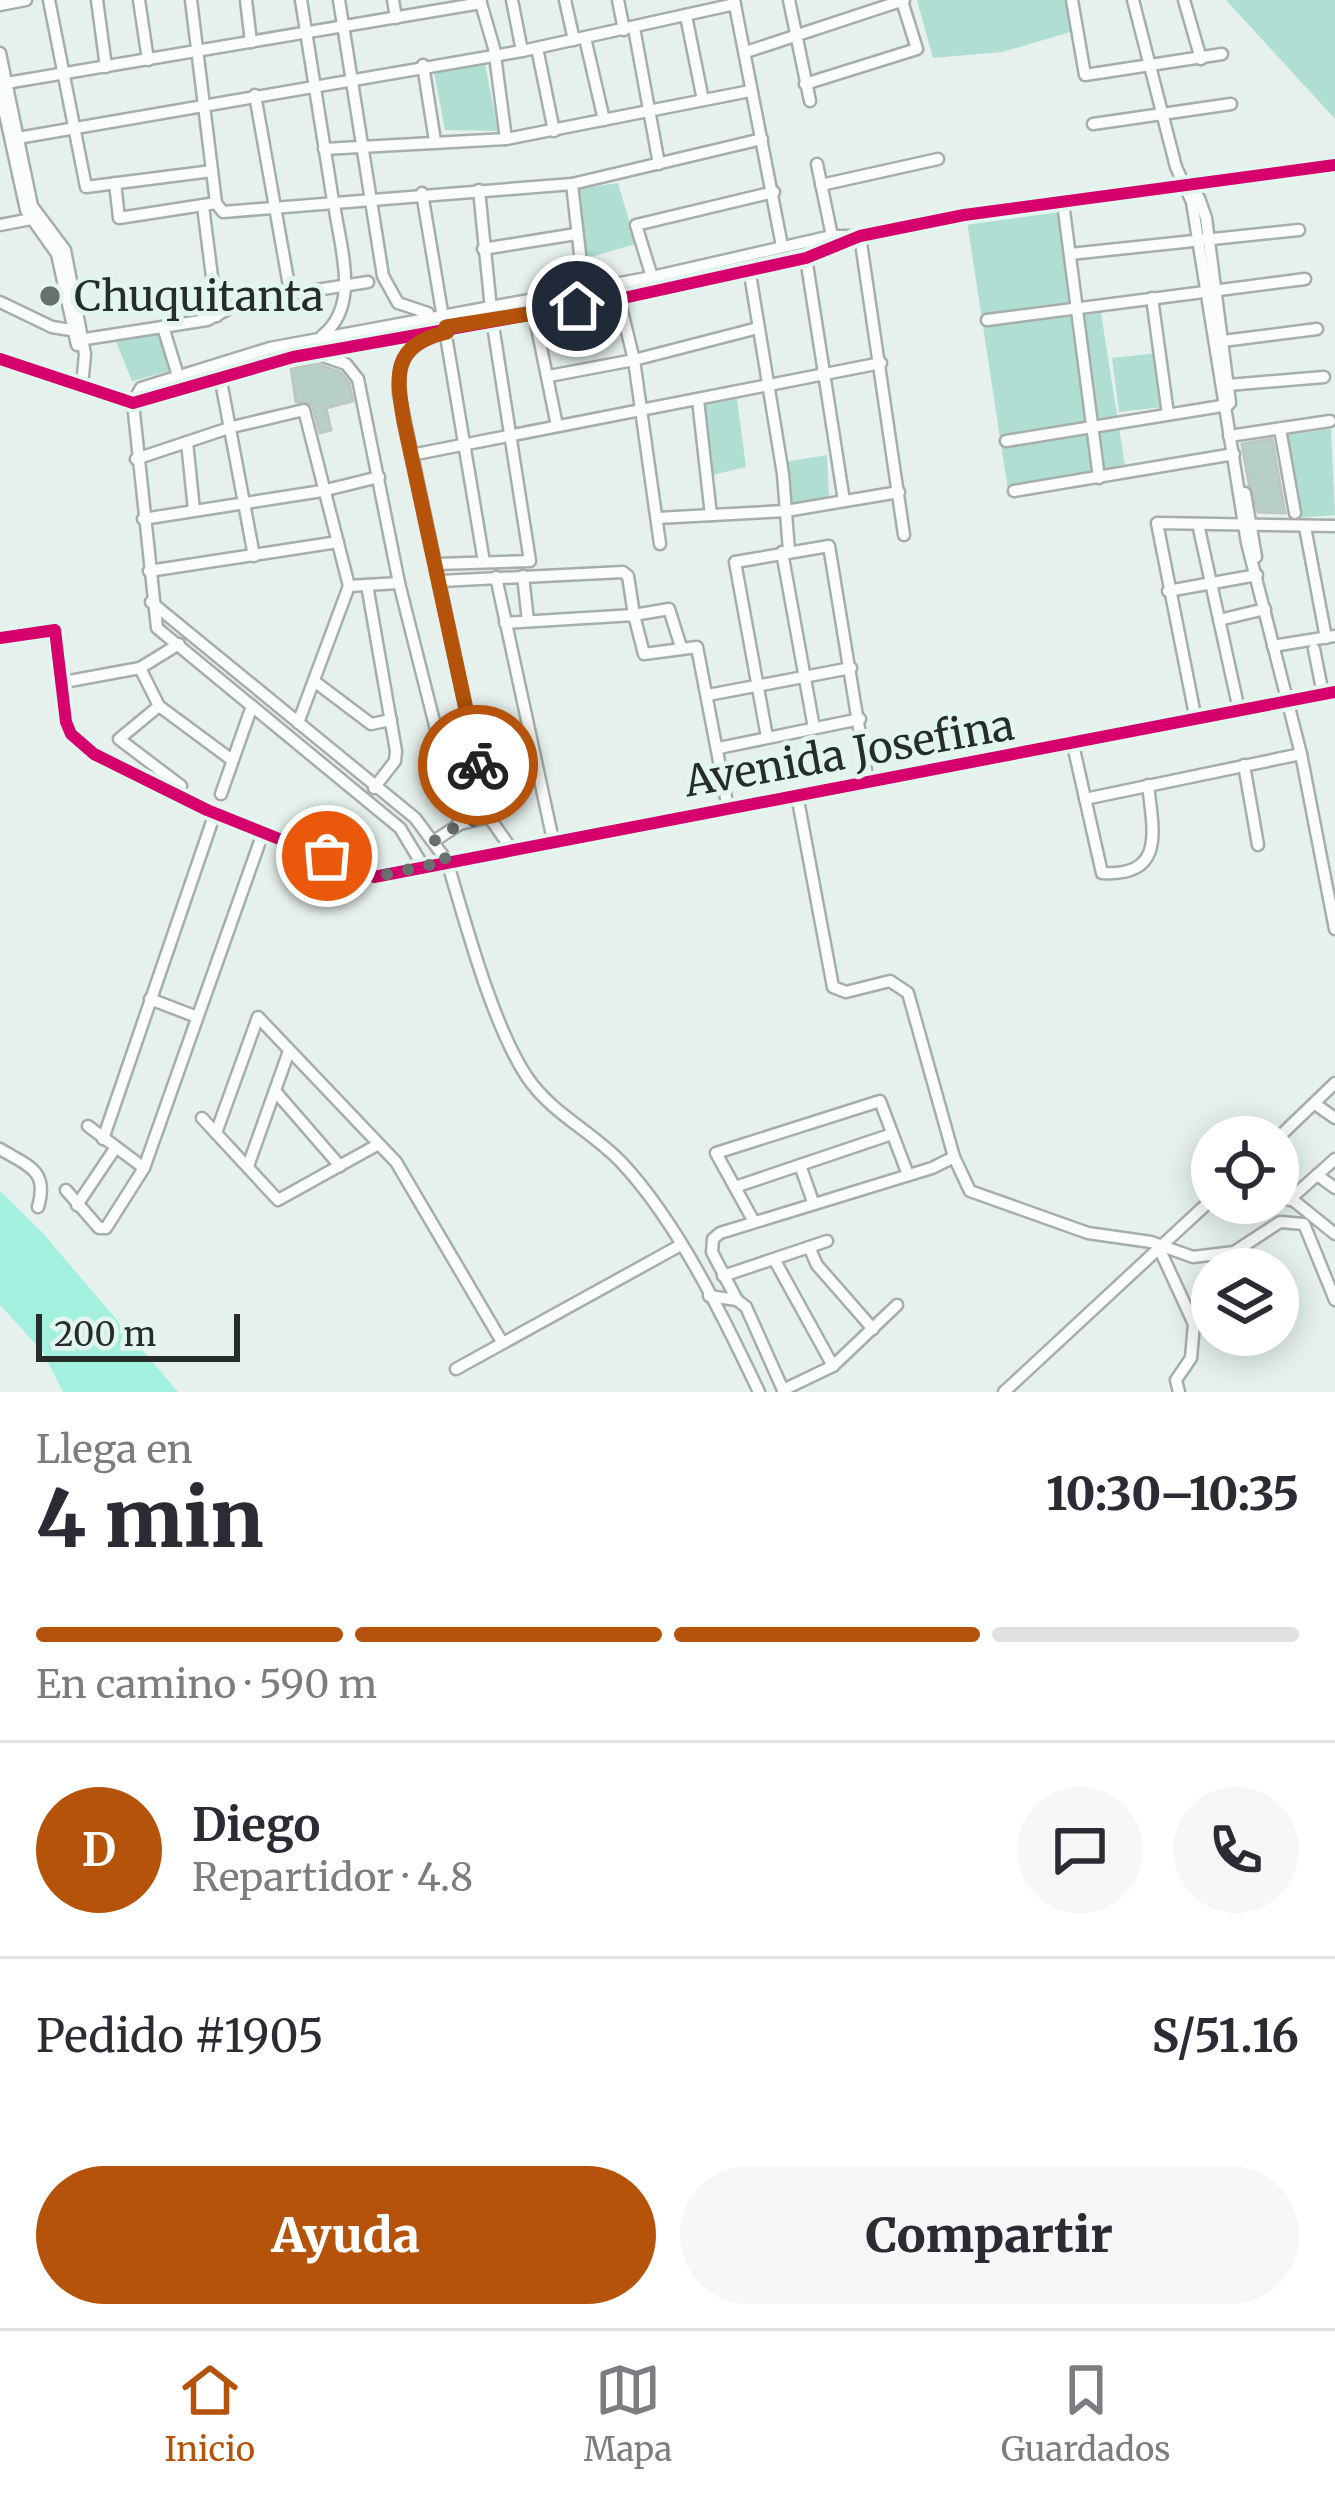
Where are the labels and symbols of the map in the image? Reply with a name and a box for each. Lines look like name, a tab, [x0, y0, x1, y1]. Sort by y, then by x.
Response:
pin	[526, 255, 628, 357]
place label: Chuquitanta	[74, 270, 324, 322]
marker: Chuquitanta	[37, 283, 63, 309]
street label: Avenida Josefina	[679, 698, 1018, 808]
courier	[418, 705, 538, 825]
pin	[276, 805, 378, 907]
scale bar	[36, 1308, 240, 1361]

